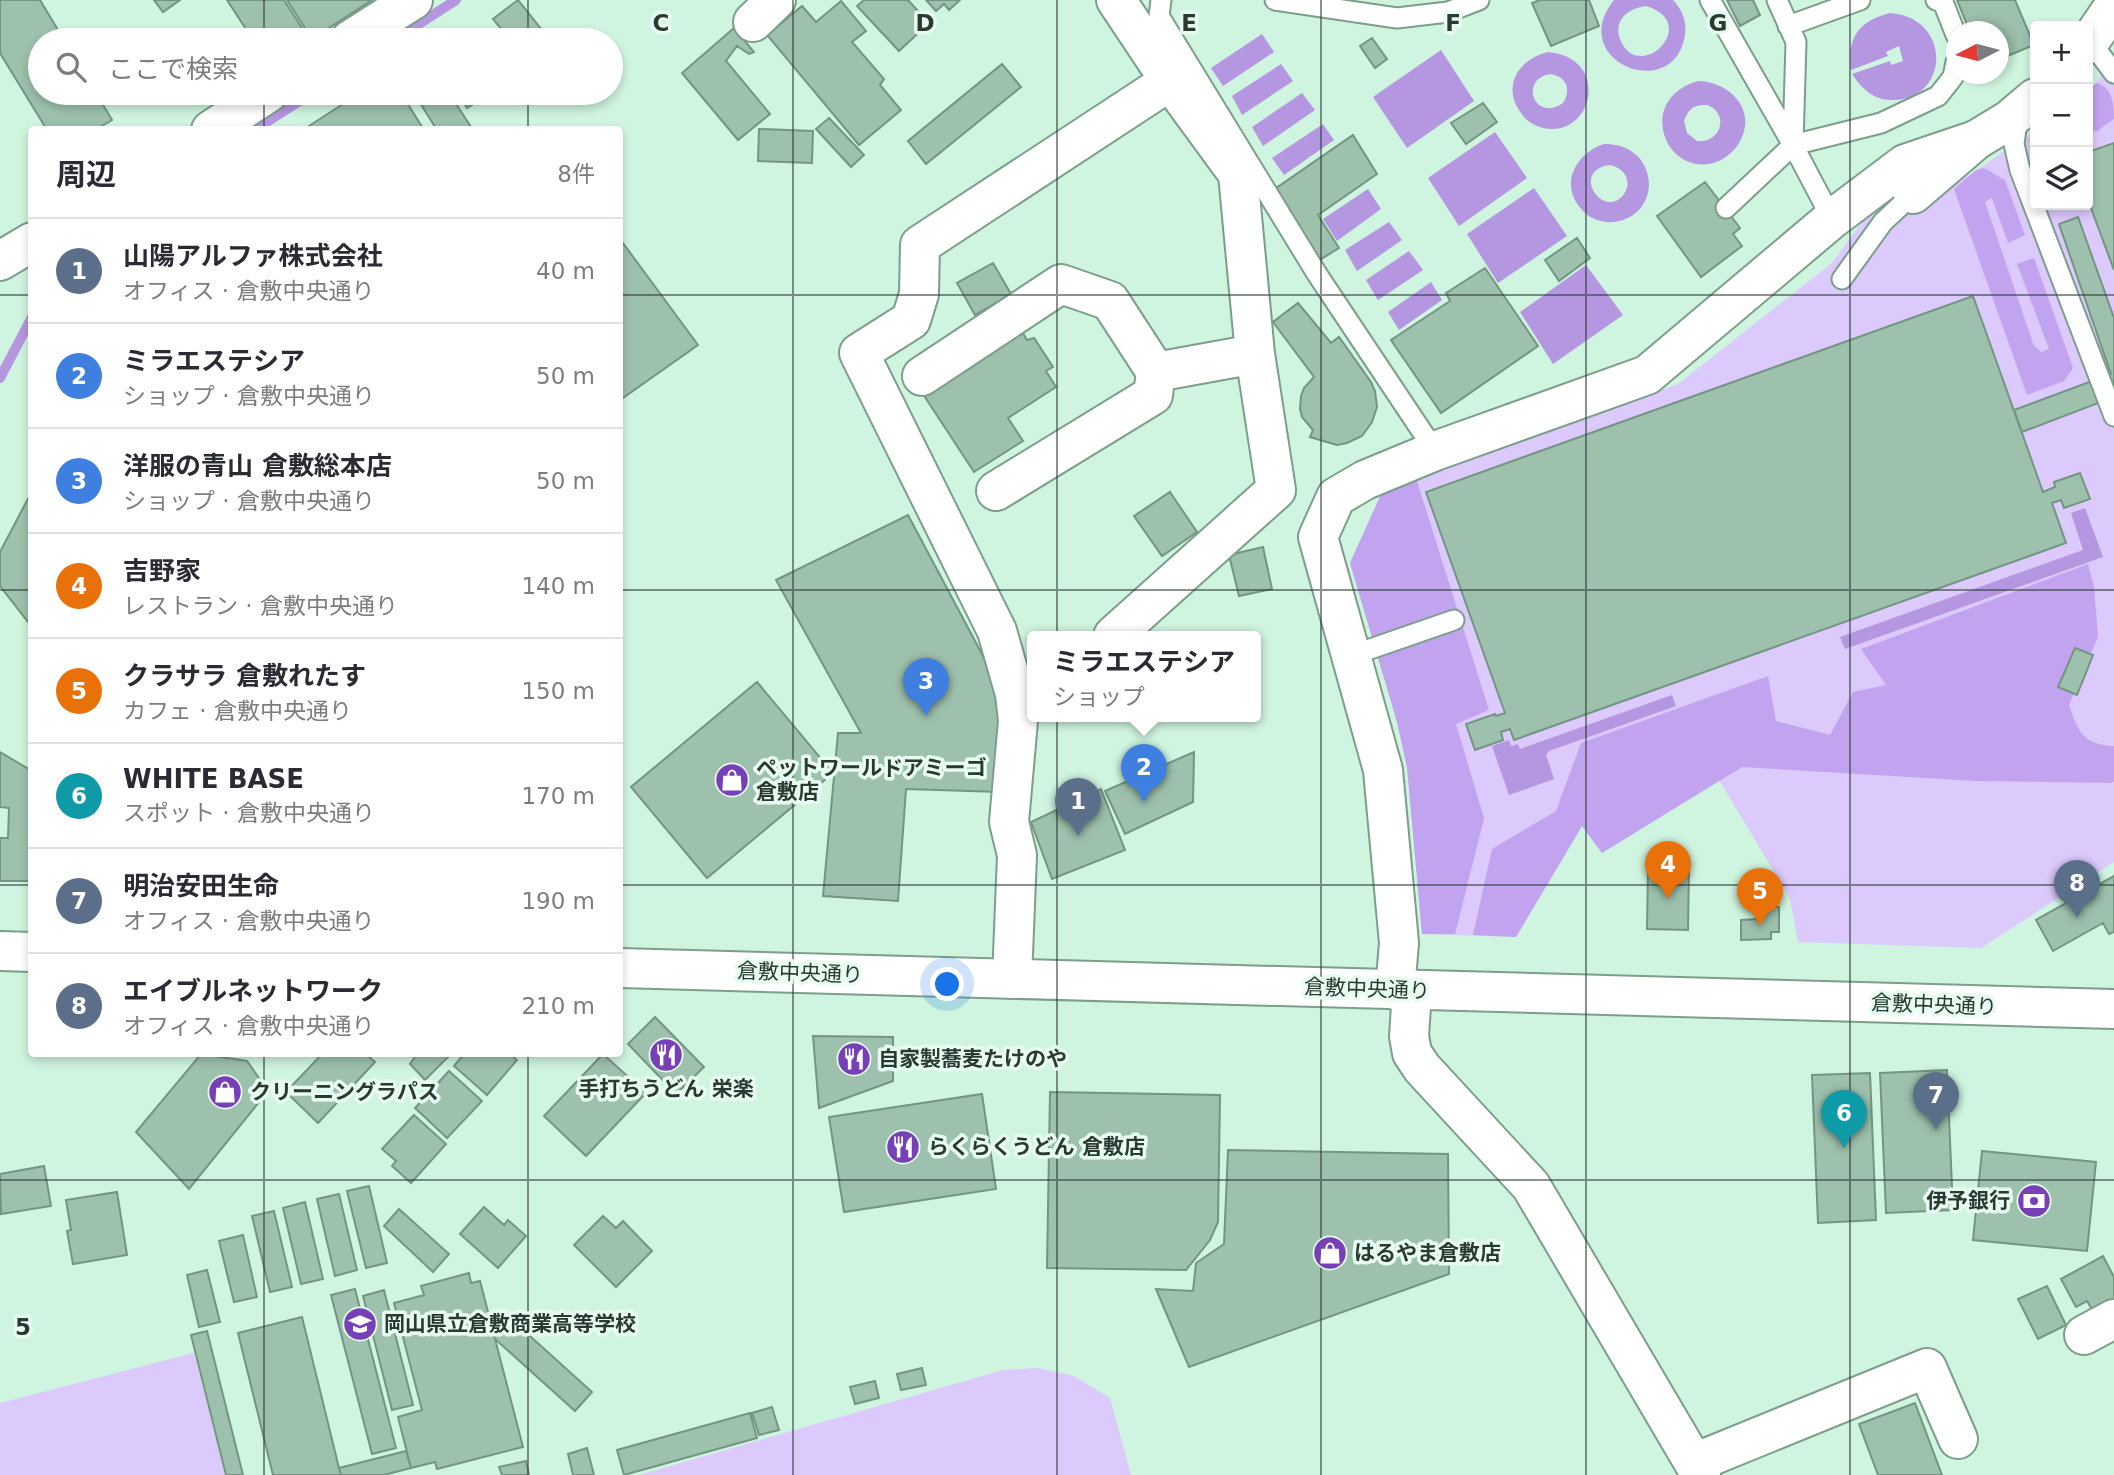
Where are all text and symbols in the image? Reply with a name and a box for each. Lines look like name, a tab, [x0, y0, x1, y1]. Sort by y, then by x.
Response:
text: C	[653, 10, 669, 36]
text: D	[915, 10, 935, 36]
text: E	[1181, 10, 1197, 36]
text: F	[1445, 10, 1461, 36]
text: G	[1709, 10, 1727, 36]
north arrow	[1946, 21, 2009, 84]
map controls	[2030, 21, 2093, 210]
button: +	[2030, 21, 2093, 84]
search box	[28, 28, 623, 105]
icon: search	[52, 48, 90, 86]
text: ここで検索	[108, 54, 238, 84]
button: −	[2030, 84, 2093, 147]
button: layers	[2030, 147, 2093, 210]
text: 周辺	[56, 157, 116, 192]
text: 8件	[557, 161, 595, 187]
text: 山陽アルファ株式会社	[123, 241, 383, 271]
text: 1	[71, 258, 87, 284]
text: 40 m	[536, 258, 595, 284]
text: オフィス · 倉敷中央通り	[123, 278, 374, 304]
text: ミラエステシア	[123, 346, 305, 376]
text: 2	[71, 363, 87, 389]
text: 50 m	[536, 363, 595, 389]
text: ショップ · 倉敷中央通り	[123, 383, 375, 409]
text: 洋服の青山 倉敷総本店	[123, 451, 392, 481]
text: 3	[71, 468, 87, 494]
text: 50 m	[536, 468, 595, 494]
text: ショップ · 倉敷中央通り	[123, 488, 375, 514]
text: 吉野家	[123, 556, 201, 586]
text: 4	[71, 573, 87, 599]
text: 140 m	[521, 573, 595, 599]
text: レストラン · 倉敷中央通り	[123, 593, 398, 619]
popup	[1027, 631, 1261, 722]
text: ミラエステシア	[1053, 647, 1235, 677]
pin: 3	[903, 658, 949, 716]
text: クラサラ 倉敷れたす	[123, 661, 366, 691]
text: 5	[71, 678, 87, 704]
text: 150 m	[521, 678, 595, 704]
text: ショップ	[1053, 684, 1145, 710]
text: カフェ · 倉敷中央通り	[123, 698, 352, 724]
pin: 2	[1121, 744, 1167, 802]
place label: ペットワールドアミーゴ 倉敷店	[756, 756, 987, 804]
shop icon: ペットワールドアミーゴ 倉敷店	[713, 761, 751, 799]
text: WHITE BASE	[123, 764, 304, 794]
pin: 1	[1055, 778, 1101, 836]
text: 6	[71, 783, 87, 809]
text: 170 m	[521, 783, 595, 809]
text: スポット · 倉敷中央通り	[123, 800, 375, 826]
pin: 4	[1645, 841, 1691, 899]
pin: 8	[2054, 860, 2100, 918]
pin: 5	[1737, 868, 1783, 926]
text: 明治安田生命	[123, 871, 279, 901]
text: 7	[71, 888, 87, 914]
text: 190 m	[521, 888, 595, 914]
text: オフィス · 倉敷中央通り	[123, 908, 374, 934]
street label: 倉敷中央通り	[737, 959, 863, 987]
your location	[930, 967, 964, 1001]
street label: 倉敷中央通り	[1304, 975, 1430, 1003]
text: エイブルネットワーク	[123, 976, 383, 1006]
street label: 倉敷中央通り	[1871, 991, 1997, 1019]
text: 8	[71, 993, 87, 1019]
text: 210 m	[521, 993, 595, 1019]
text: オフィス · 倉敷中央通り	[123, 1013, 374, 1039]
restaurant icon: 手打ちうどん 栄楽	[647, 1036, 685, 1074]
restaurant icon: 自家製蕎麦たけのや	[835, 1040, 873, 1078]
place label: 自家製蕎麦たけのや	[878, 1047, 1067, 1071]
pin: 7	[1913, 1072, 1959, 1130]
shop icon: クリーニングラパス	[206, 1073, 244, 1111]
place label: 手打ちうどん 栄楽	[578, 1077, 754, 1101]
place label: クリーニングラパス	[250, 1080, 439, 1104]
pin: 6	[1821, 1090, 1867, 1148]
restaurant icon: らくらくうどん 倉敷店	[884, 1128, 922, 1166]
place label: らくらくうどん 倉敷店	[928, 1135, 1145, 1159]
bank icon: 伊予銀行	[2015, 1182, 2053, 1220]
place label: 伊予銀行	[1926, 1189, 2010, 1213]
shop icon: はるやま倉敷店	[1311, 1234, 1349, 1272]
place label: はるやま倉敷店	[1354, 1241, 1501, 1265]
school or university icon: 岡山県立倉敷商業高等学校	[341, 1305, 379, 1343]
place label: 岡山県立倉敷商業高等学校	[384, 1312, 636, 1336]
text: 5	[15, 1314, 31, 1340]

